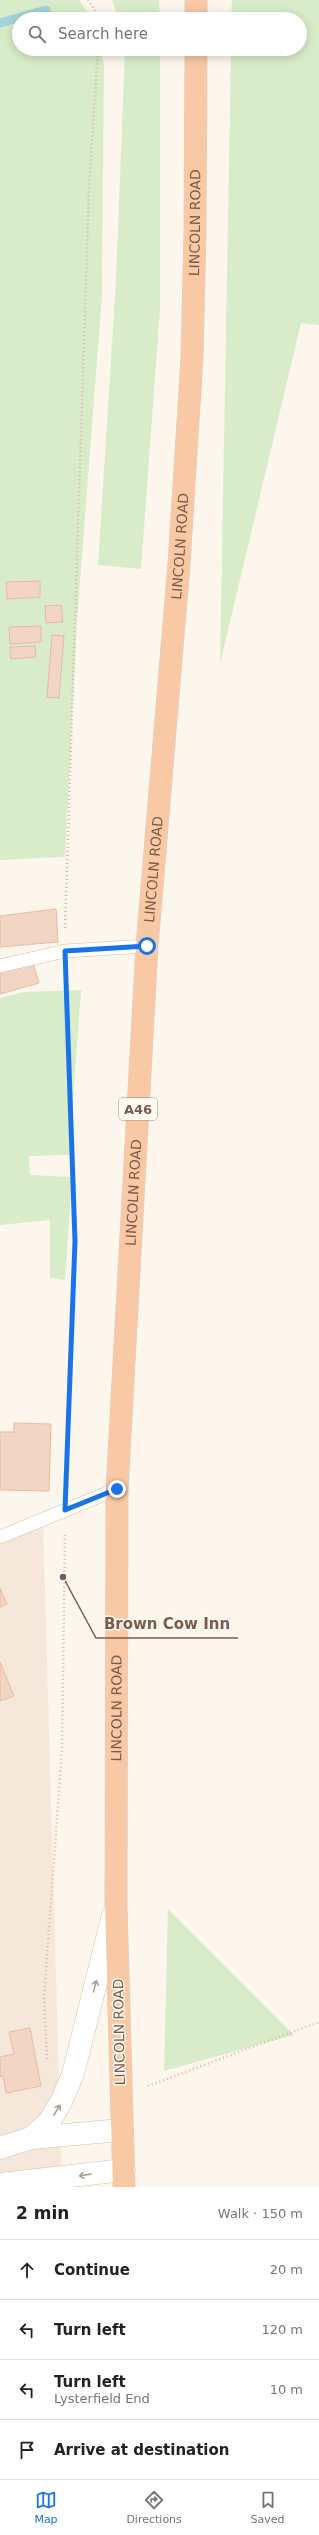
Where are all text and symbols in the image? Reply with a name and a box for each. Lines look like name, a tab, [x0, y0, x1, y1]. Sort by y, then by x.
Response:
search box	[12, 12, 307, 56]
icon: search	[26, 23, 48, 45]
text: Search here	[58, 25, 148, 43]
street label: LINCOLN ROAD	[186, 169, 203, 276]
street label: LINCOLN ROAD	[168, 492, 191, 600]
street label: LINCOLN ROAD	[141, 815, 166, 923]
route start	[138, 937, 156, 955]
road number: A46	[119, 1098, 157, 1120]
street label: LINCOLN ROAD	[122, 1139, 144, 1246]
route end	[108, 1480, 126, 1498]
callout: Brown Cow Inn	[96, 1611, 238, 1638]
text: Brown Cow Inn	[104, 1615, 230, 1633]
street label: LINCOLN ROAD	[108, 1655, 125, 1762]
street label: LINCOLN ROAD	[110, 1978, 128, 2086]
one-way arrow	[92, 1980, 100, 1993]
one-way arrow	[53, 2104, 61, 2116]
one-way arrow	[79, 2171, 92, 2179]
text: 2 min	[16, 2203, 69, 2223]
text: Walk · 150 m	[218, 2206, 303, 2221]
icon: ahead	[16, 2259, 38, 2281]
text: Continue	[54, 2261, 130, 2279]
text: 20 m	[270, 2262, 303, 2277]
icon: left	[16, 2319, 38, 2341]
text: Turn left	[54, 2321, 126, 2339]
text: 120 m	[261, 2322, 303, 2337]
text: Turn left	[54, 2373, 126, 2391]
icon: left	[16, 2379, 38, 2401]
text: 10 m	[270, 2382, 303, 2397]
text: Lysterfield End	[54, 2391, 150, 2406]
icon: arrive	[16, 2439, 38, 2461]
text: Arrive at destination	[54, 2441, 229, 2459]
tab: Map	[34, 2489, 58, 2526]
tab: Directions	[126, 2489, 182, 2526]
tab: Saved	[251, 2489, 285, 2526]

